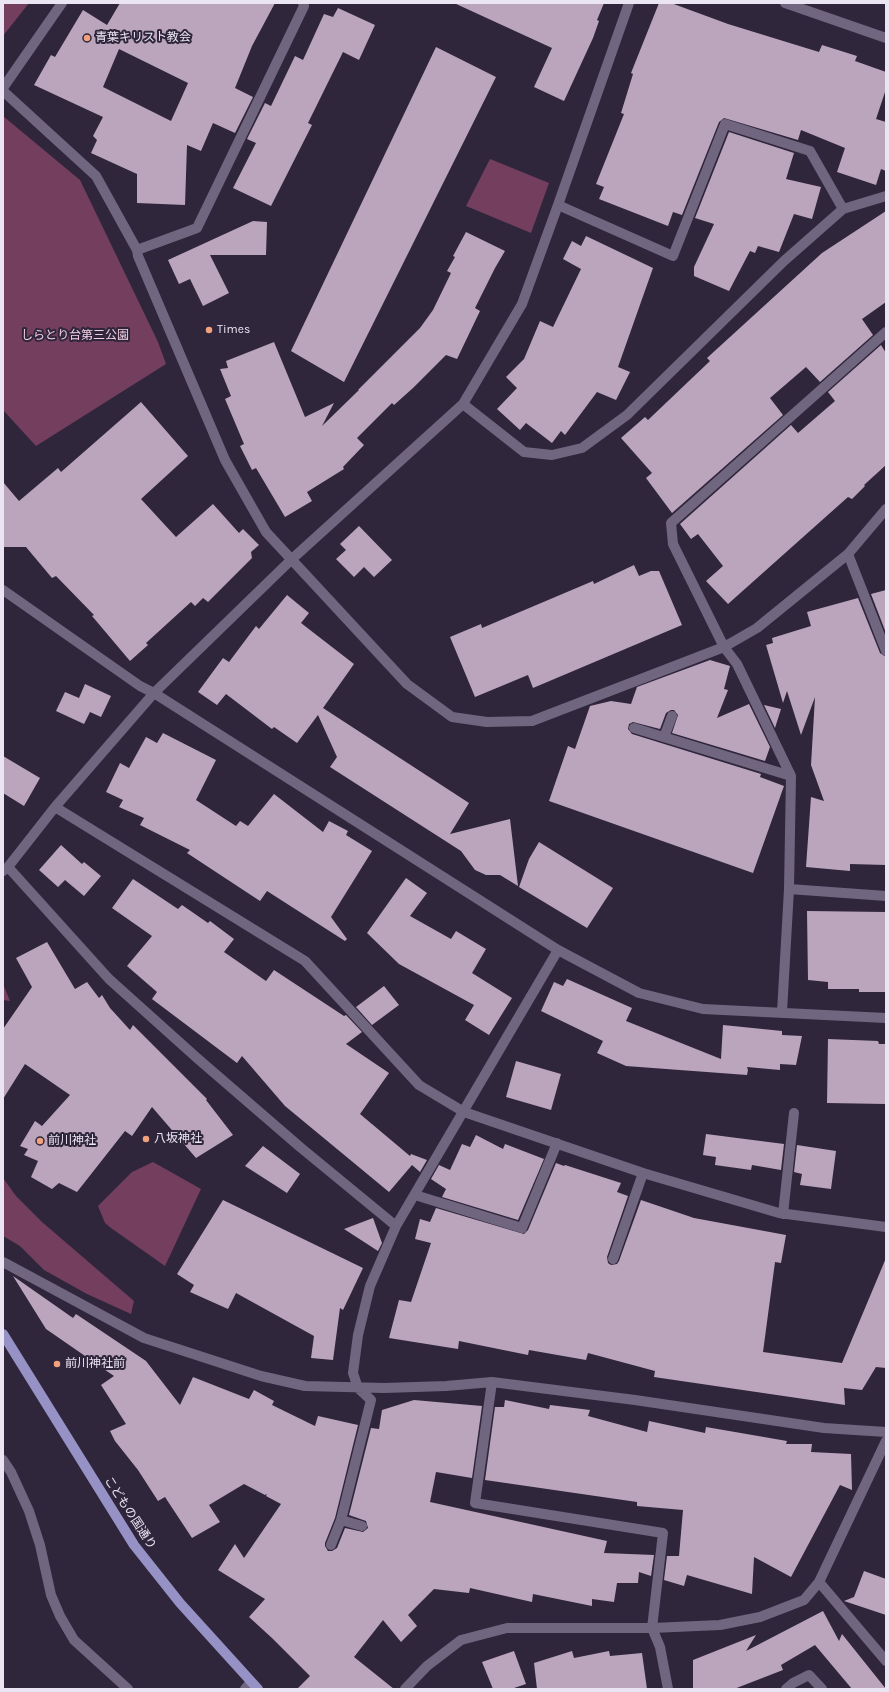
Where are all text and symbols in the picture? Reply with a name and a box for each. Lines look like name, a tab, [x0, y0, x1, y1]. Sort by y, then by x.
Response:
place label: 青葉キリスト教会	[95, 31, 191, 45]
marker: 青葉キリスト教会	[82, 33, 92, 43]
place label: Times	[217, 323, 250, 337]
marker: Times	[204, 325, 214, 335]
park label: しらとり台第三公園	[21, 329, 129, 343]
place label: 八坂神社	[154, 1132, 202, 1146]
place label: 前川神社	[48, 1134, 96, 1148]
marker: 八坂神社	[141, 1134, 151, 1144]
marker: 前川神社	[35, 1136, 45, 1146]
place label: 前川神社前	[65, 1357, 125, 1371]
marker: 前川神社前	[52, 1359, 62, 1369]
street label: こどもの国通り	[101, 1474, 159, 1552]

